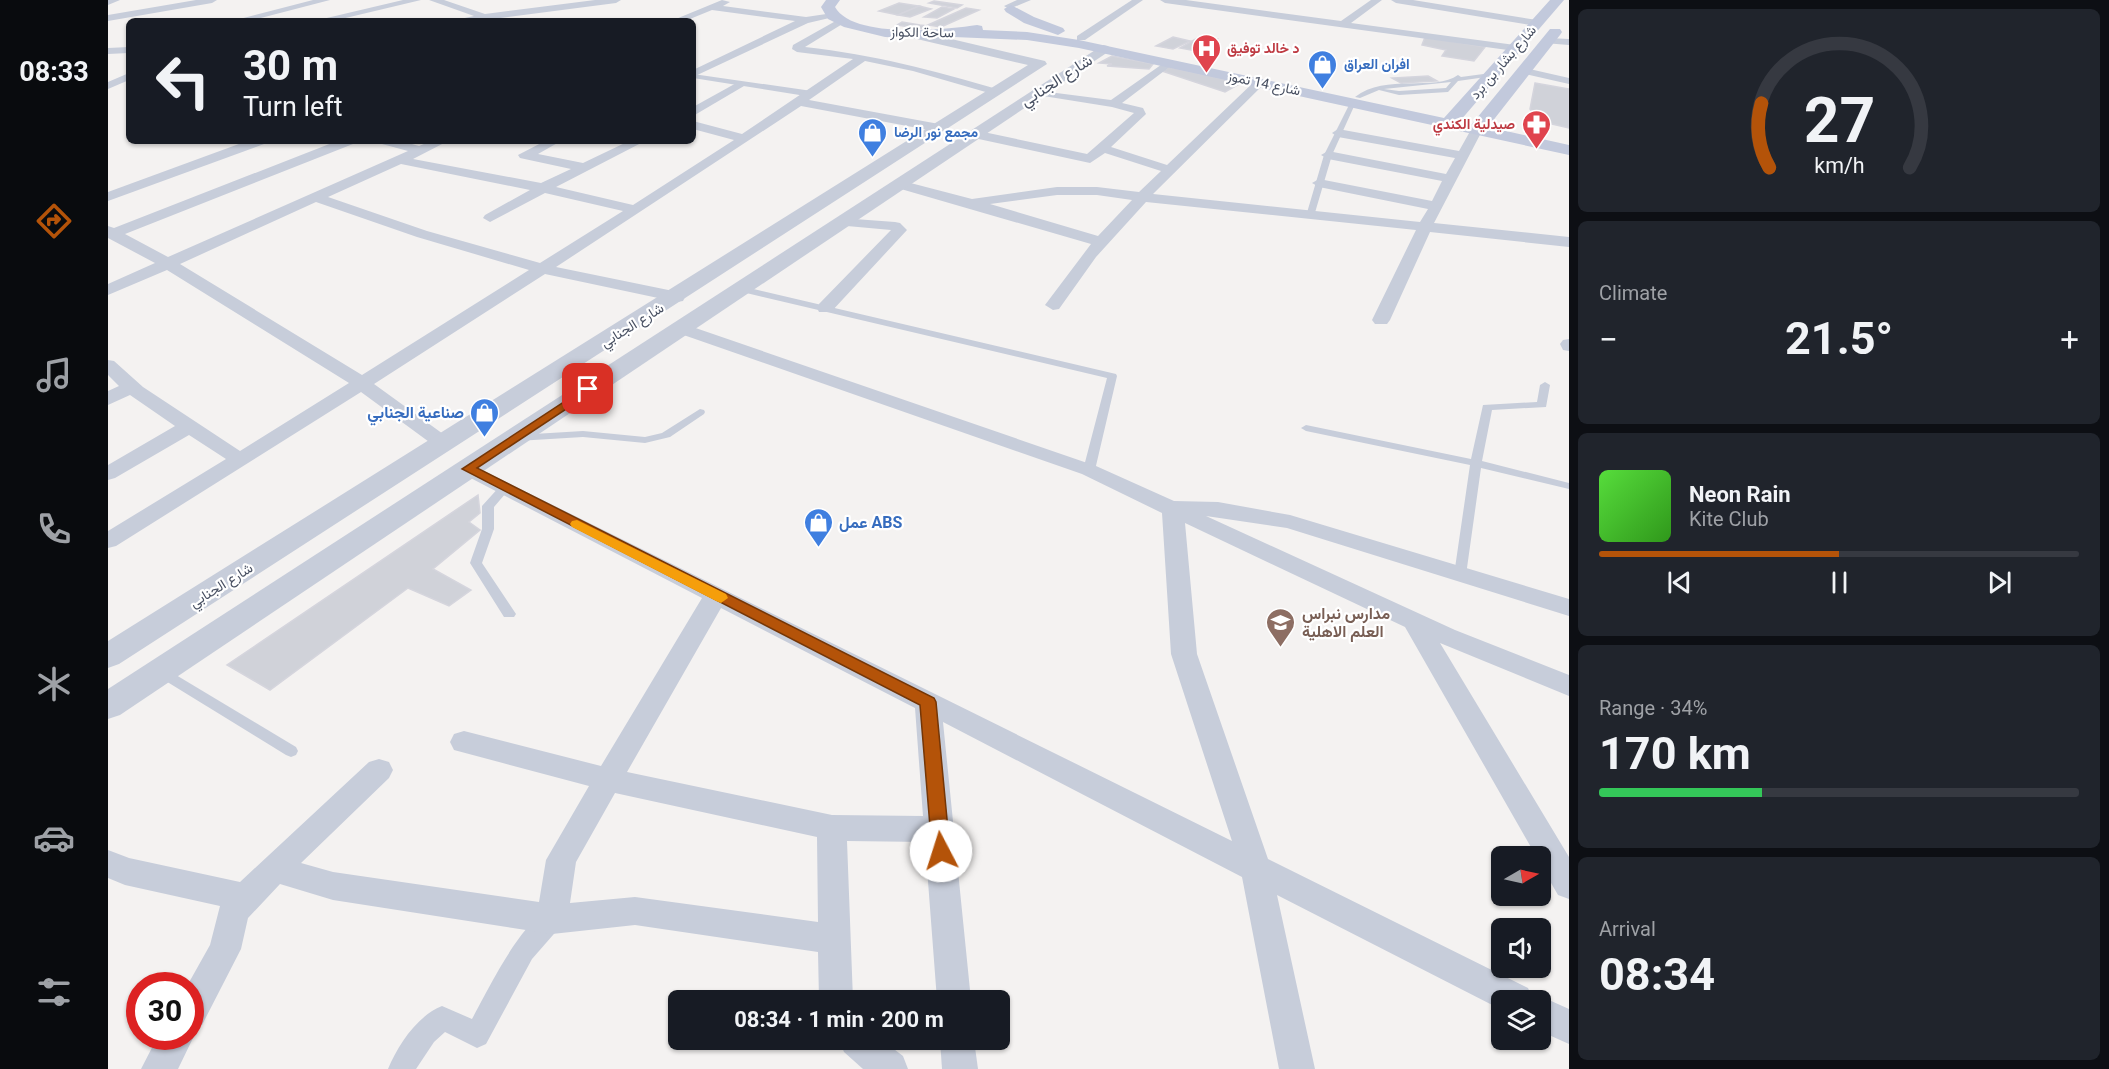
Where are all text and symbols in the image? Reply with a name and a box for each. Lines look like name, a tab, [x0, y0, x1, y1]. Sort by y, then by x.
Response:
street label: شارع بشار بن برد	[1467, 22, 1542, 104]
street label: ساحة الكواز	[889, 23, 954, 42]
hospital icon: د خالد توفيق	[1190, 32, 1222, 74]
place label: د خالد توفيق	[1227, 40, 1299, 57]
text: 30 m	[243, 41, 338, 90]
icon: left	[144, 42, 222, 120]
shop icon: افران العراق	[1307, 48, 1339, 90]
street label: شارع الجنابي	[1017, 50, 1098, 114]
text: 08:33	[19, 56, 89, 88]
place label: افران العراق	[1344, 56, 1410, 73]
street label: شارع 14 تموز	[1224, 67, 1302, 101]
text: 27	[1803, 84, 1875, 157]
text: Turn left	[243, 91, 343, 123]
pharmacy icon: صيدلية الكندي	[1520, 108, 1552, 150]
shop icon: مجمع نور الرضا	[857, 116, 889, 158]
place label: صيدلية الكندي	[1433, 116, 1515, 136]
place label: مجمع نور الرضا	[894, 124, 979, 142]
text: km/h	[1814, 153, 1864, 178]
icon: directions	[33, 200, 75, 242]
text: Climate	[1599, 281, 1667, 305]
street label: شارع الجنابي	[598, 299, 669, 354]
text: 21.5°	[1785, 312, 1893, 365]
text: −	[1599, 320, 1618, 359]
text: +	[2060, 320, 2079, 359]
icon: music	[33, 354, 75, 396]
pin	[562, 363, 613, 414]
icon: arrive	[571, 372, 604, 405]
shop icon: صناعية الجنابي	[469, 396, 501, 438]
place label: صناعية الجنابي	[367, 403, 464, 426]
text: Neon Rain	[1689, 482, 1791, 507]
shop icon: عمل ABS	[802, 506, 834, 548]
text: Kite Club	[1689, 507, 1769, 531]
icon: phone	[33, 508, 75, 550]
place label: عمل ABS	[839, 513, 903, 532]
street label: شارع الجنابي	[187, 559, 258, 614]
icon: previous	[1663, 566, 1696, 599]
icon: pause	[1823, 566, 1856, 599]
icon: next	[1983, 566, 2016, 599]
place label: مدارس نبراس العلم الاهلية	[1302, 604, 1390, 642]
school or university icon: مدارس نبراس العلم الاهلية	[1265, 606, 1297, 648]
icon: climate	[33, 663, 75, 705]
text: Range · 34%	[1599, 696, 1707, 720]
text: 170 km	[1599, 727, 1751, 780]
icon: car	[33, 817, 75, 859]
position arrow	[909, 819, 973, 883]
north arrow	[1491, 846, 1551, 906]
map controls	[1491, 846, 1551, 1050]
text: Arrival	[1599, 917, 1656, 941]
button: sound	[1491, 918, 1551, 978]
text: 08:34	[1599, 948, 1715, 1001]
icon: filters	[33, 971, 75, 1013]
speed limit sign: 30	[126, 972, 204, 1050]
button: layers	[1491, 990, 1551, 1050]
text: 08:34 · 1 min · 200 m	[734, 1007, 944, 1032]

